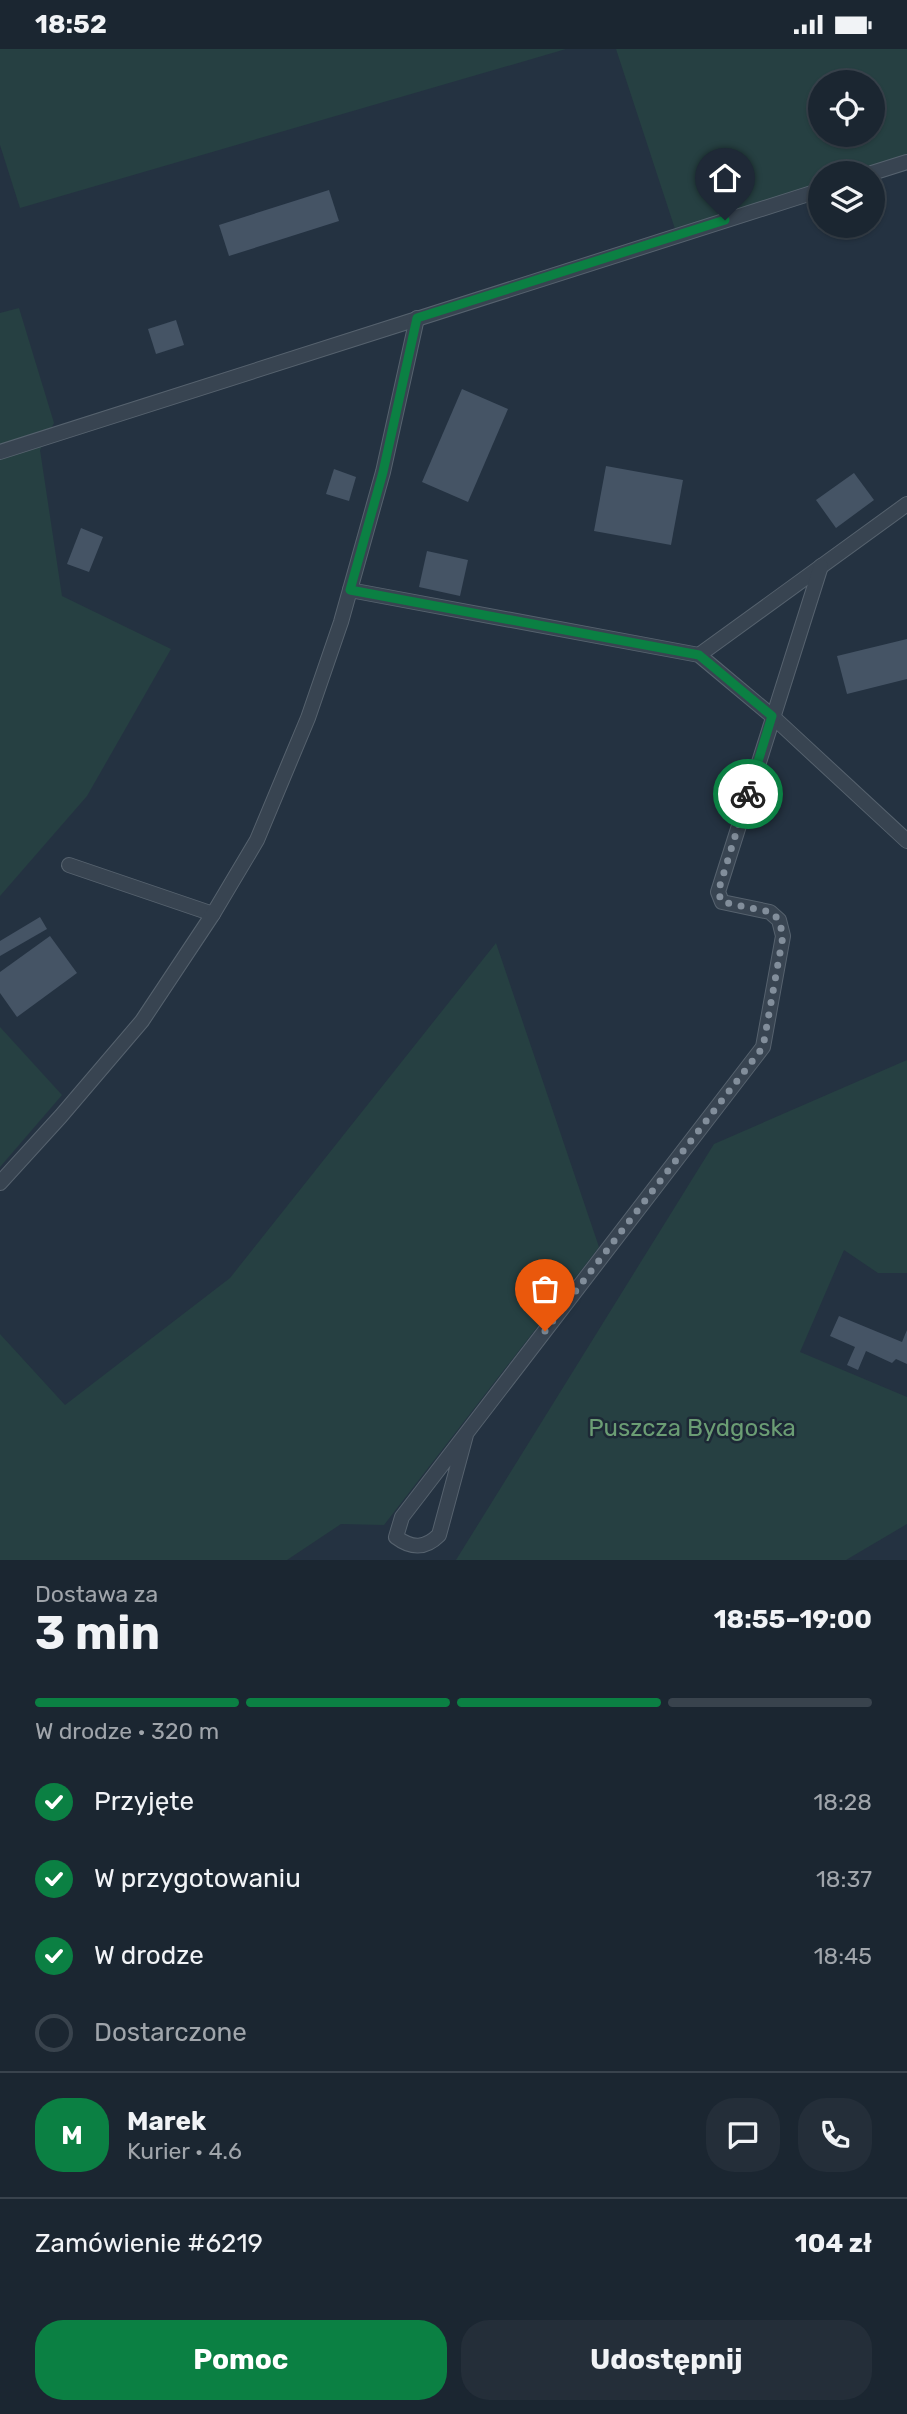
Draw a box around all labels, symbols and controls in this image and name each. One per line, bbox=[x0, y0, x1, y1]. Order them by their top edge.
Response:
text: 18:52 bbox=[35, 9, 107, 40]
map controls bbox=[808, 70, 885, 238]
button: locate bbox=[808, 70, 885, 147]
pin bbox=[695, 148, 755, 220]
icon: home bbox=[706, 159, 744, 197]
button: layers bbox=[808, 161, 885, 238]
courier bbox=[713, 759, 783, 829]
icon: bike bbox=[729, 775, 767, 813]
pin bbox=[515, 1259, 575, 1331]
icon: bag bbox=[526, 1270, 564, 1308]
park label: Puszcza Bydgoska bbox=[588, 1414, 796, 1442]
text: Dostawa za bbox=[35, 1580, 158, 1608]
text: 18:55–19:00 bbox=[714, 1604, 872, 1635]
text: 3 min bbox=[35, 1606, 160, 1661]
text: W drodze · 320 m bbox=[35, 1717, 219, 1745]
icon: check bbox=[35, 1783, 73, 1821]
text: Przyjęte bbox=[94, 1786, 194, 1817]
text: 18:28 bbox=[814, 1788, 872, 1816]
icon: check bbox=[35, 1860, 73, 1898]
text: W przygotowaniu bbox=[94, 1863, 301, 1894]
text: 18:37 bbox=[816, 1865, 872, 1893]
icon: check bbox=[35, 1937, 73, 1975]
text: W drodze bbox=[94, 1940, 204, 1971]
text: 18:45 bbox=[814, 1942, 872, 1970]
text: Dostarczone bbox=[94, 2017, 247, 2048]
button: chat bbox=[706, 2098, 780, 2172]
button: phone bbox=[798, 2098, 872, 2172]
text: Marek bbox=[127, 2106, 206, 2137]
text: M bbox=[61, 2120, 83, 2151]
text: Kurier · 4.6 bbox=[127, 2137, 242, 2165]
text: Zamówienie #6219 bbox=[35, 2228, 263, 2259]
text: 104 zł bbox=[795, 2228, 872, 2259]
button: Pomoc bbox=[35, 2320, 447, 2400]
button: Udostępnij bbox=[461, 2320, 872, 2400]

